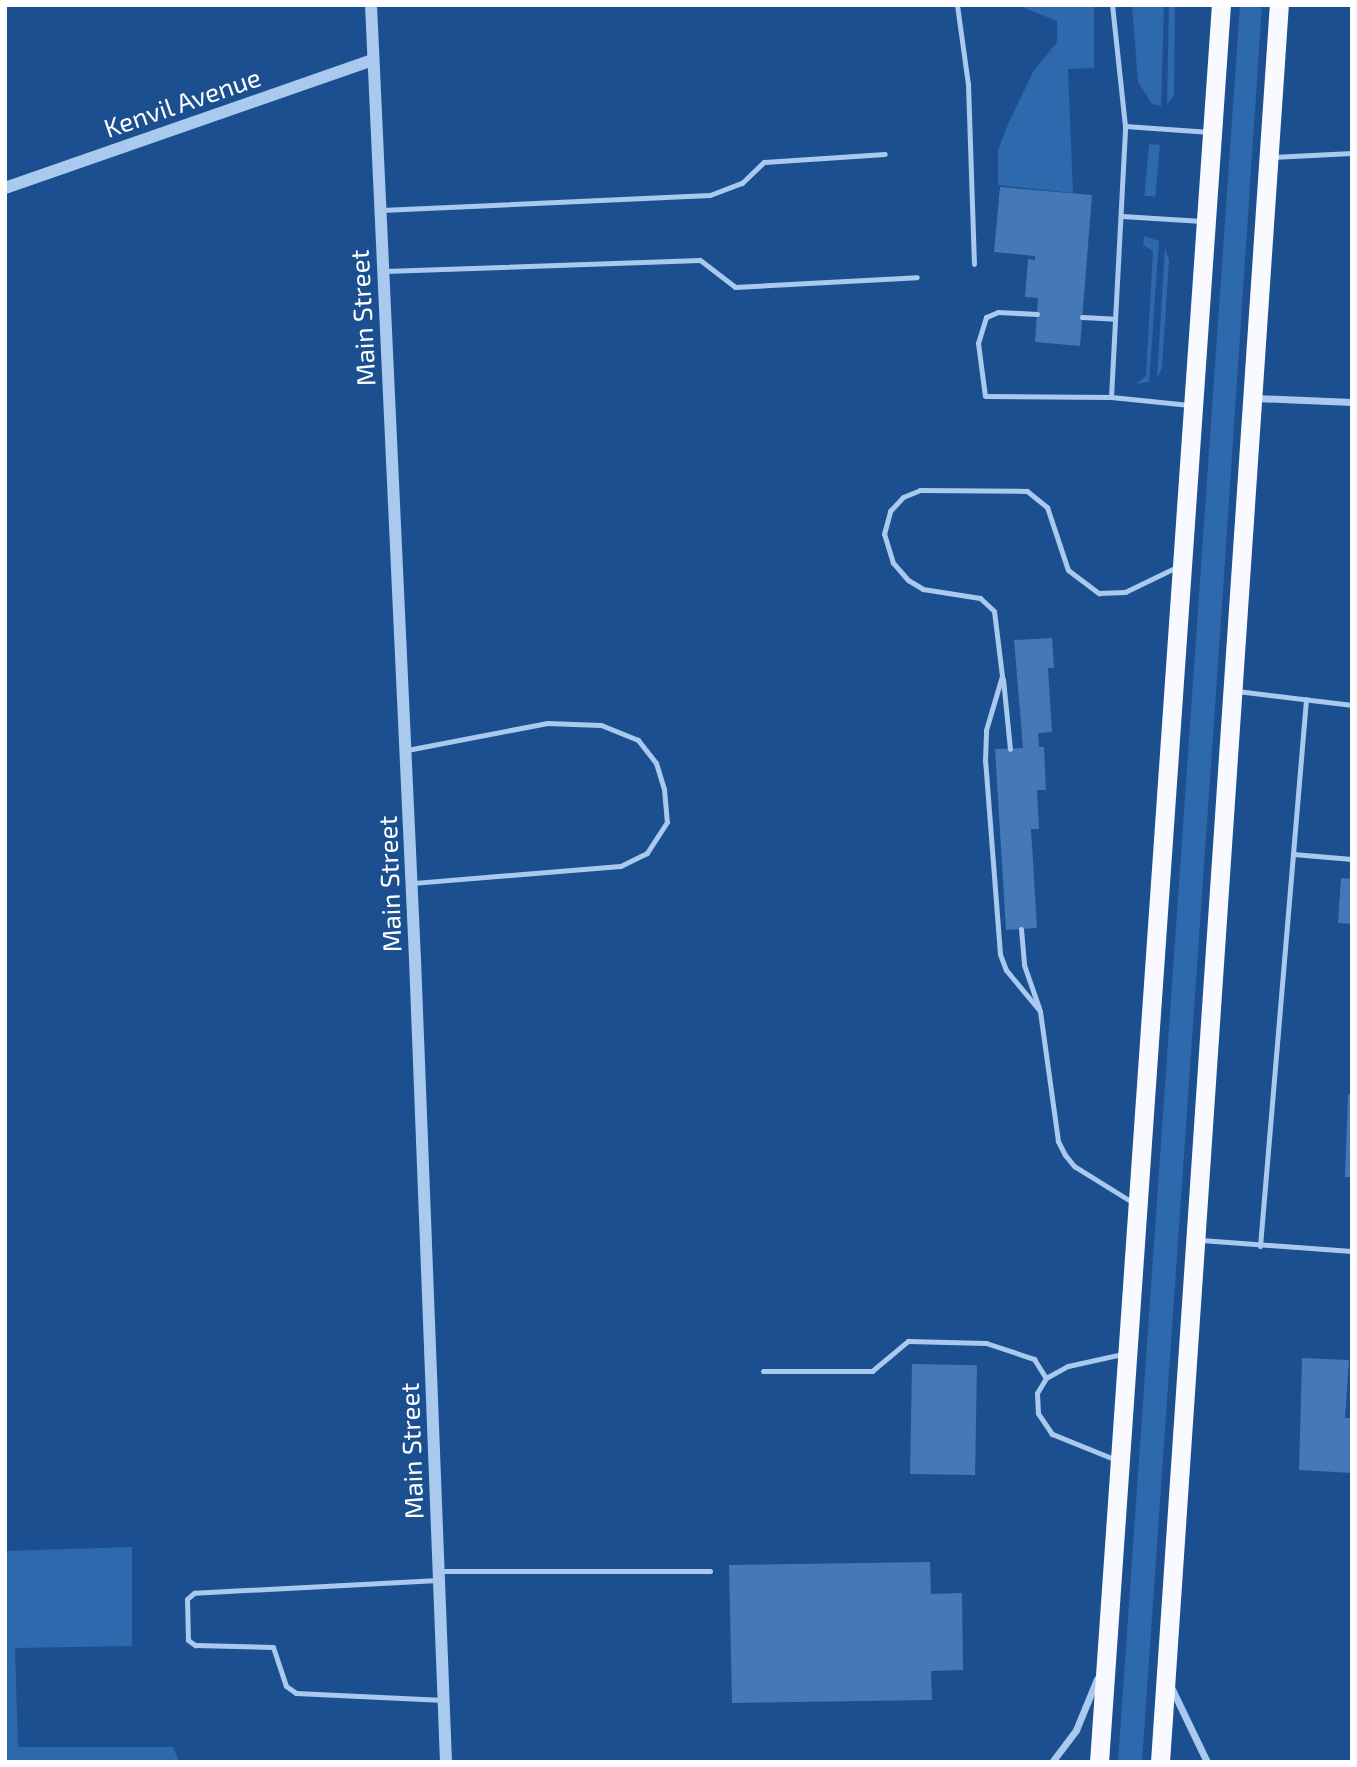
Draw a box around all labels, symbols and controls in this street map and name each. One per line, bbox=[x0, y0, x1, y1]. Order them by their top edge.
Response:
street label: Kenvil Avenue bbox=[99, 60, 265, 144]
street label: Main Street bbox=[343, 249, 381, 387]
street label: Main Street bbox=[371, 815, 407, 953]
street label: Main Street bbox=[393, 1382, 429, 1520]

